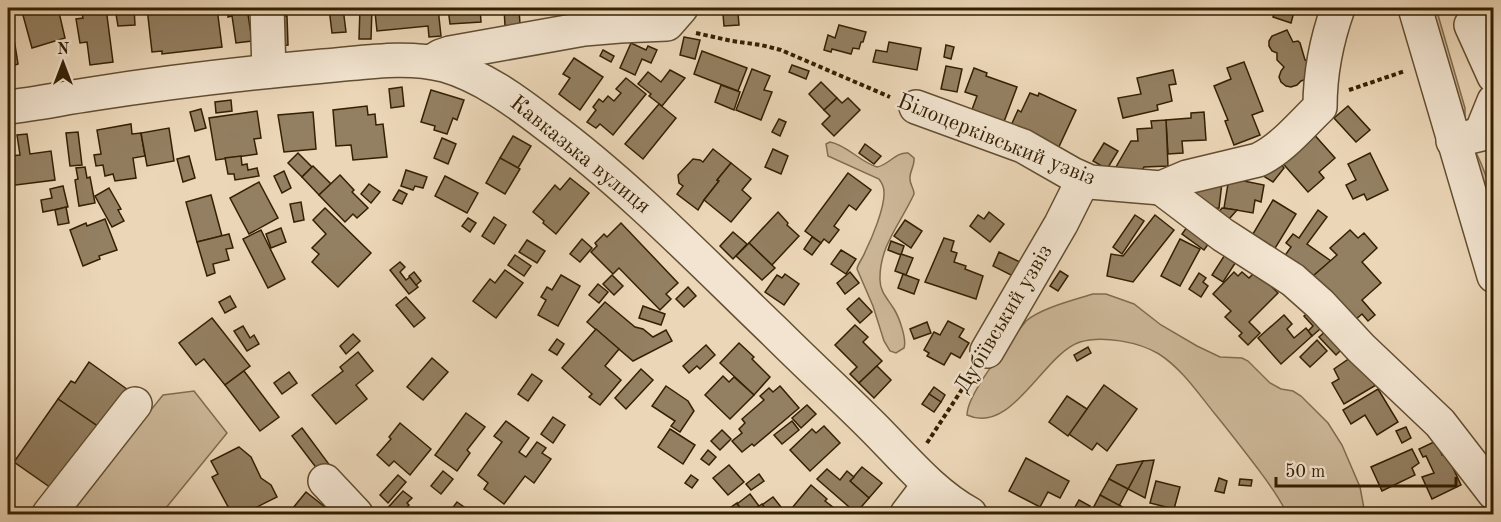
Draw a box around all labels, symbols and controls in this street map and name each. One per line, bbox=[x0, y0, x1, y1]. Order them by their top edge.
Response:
north arrow bbox=[33, 33, 93, 93]
text: N bbox=[57, 42, 70, 58]
street label: Білоцерківський узвіз bbox=[894, 90, 1098, 190]
street label: Кавказька вулиця bbox=[506, 92, 654, 218]
street label: Дубіївський узвіз bbox=[951, 241, 1057, 397]
scale bar bbox=[1276, 450, 1456, 488]
text: 50 m bbox=[1285, 463, 1325, 481]

